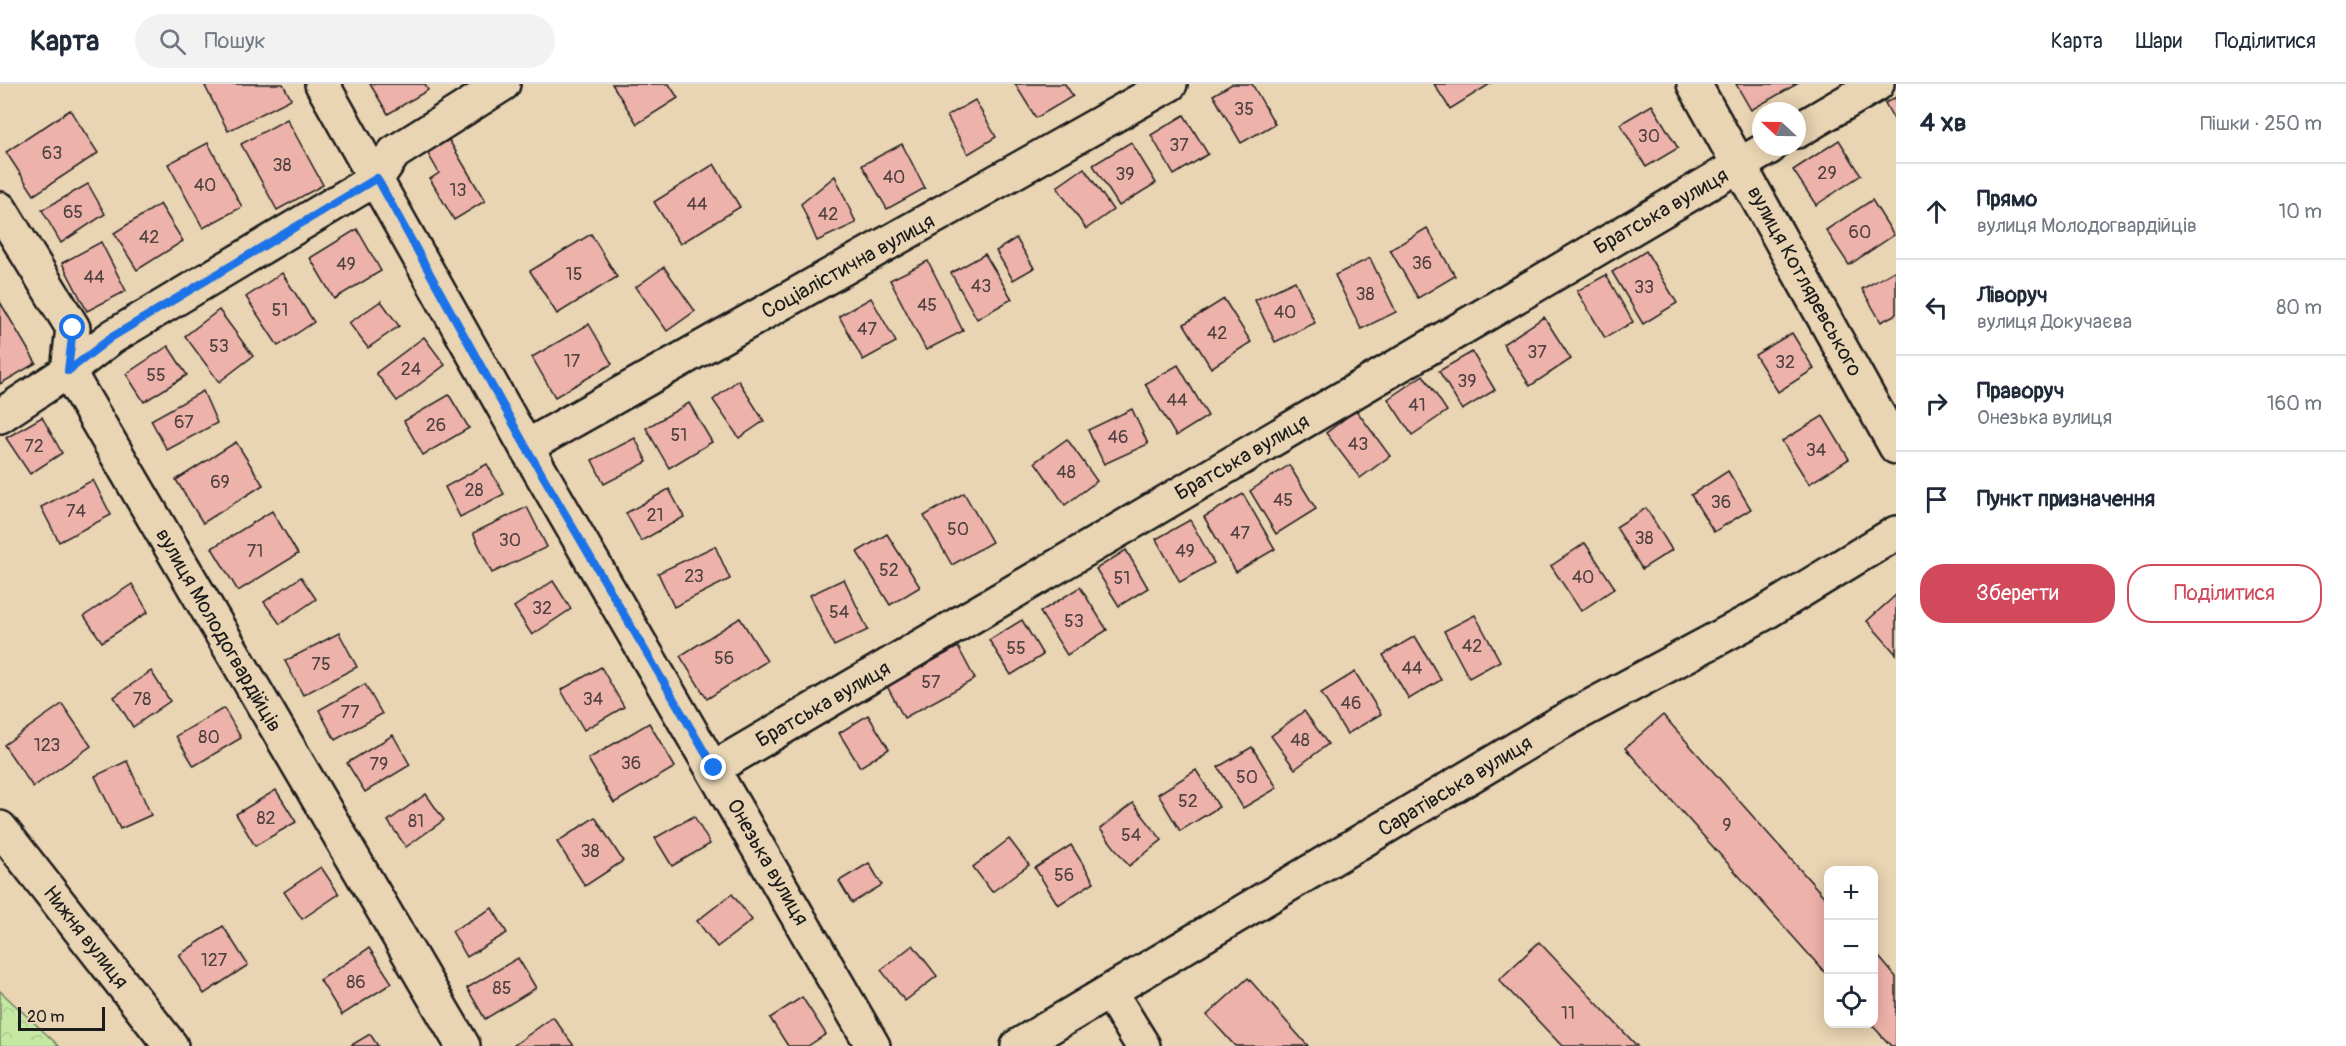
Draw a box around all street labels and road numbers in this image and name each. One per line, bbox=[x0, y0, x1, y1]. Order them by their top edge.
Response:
street label: Братська вулиця bbox=[1589, 162, 1733, 261]
street label: вулиця Котляревського bbox=[1741, 181, 1868, 381]
street label: Соціалістична вулиця bbox=[757, 208, 940, 325]
street label: Братська вулиця bbox=[1170, 408, 1314, 507]
street label: вулиця Молодогвардійців bbox=[149, 524, 288, 737]
street label: Братська вулиця bbox=[751, 655, 895, 754]
street label: Саратівська вулиця bbox=[1373, 730, 1537, 843]
street label: Онезька вулиця bbox=[720, 794, 815, 930]
street label: Нижня вулиця bbox=[37, 880, 134, 994]

